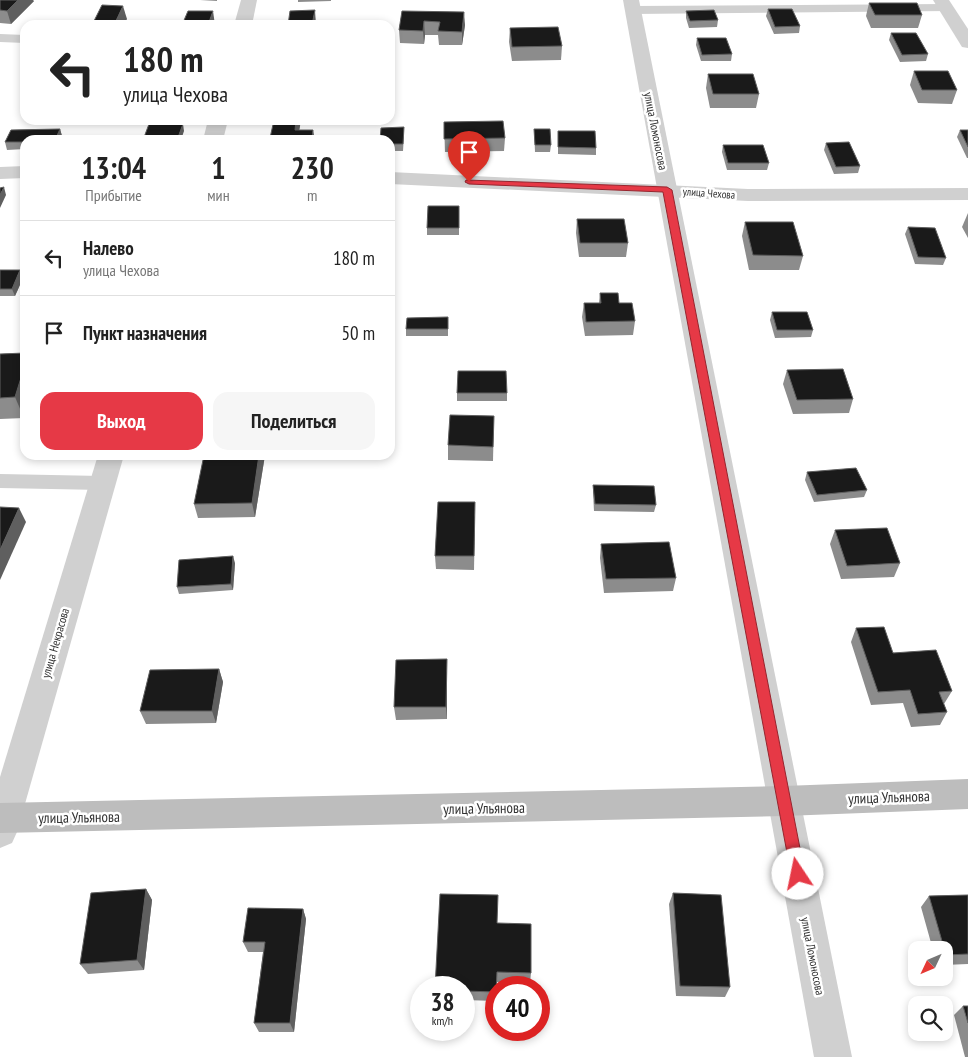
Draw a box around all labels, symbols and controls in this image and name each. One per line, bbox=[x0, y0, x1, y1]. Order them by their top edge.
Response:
text: 180 m bbox=[123, 36, 204, 82]
icon: left bbox=[40, 40, 105, 105]
text: улица Чехова bbox=[123, 80, 228, 108]
street label: улица Ломоносова bbox=[641, 91, 671, 171]
pin bbox=[448, 131, 490, 182]
icon: arrive bbox=[455, 138, 483, 166]
text: 13:04 bbox=[81, 148, 146, 187]
text: 1 bbox=[211, 148, 226, 187]
text: 230 bbox=[291, 148, 334, 187]
street label: улица Чехова bbox=[682, 184, 736, 202]
text: Прибытие bbox=[85, 185, 142, 205]
text: мин bbox=[207, 185, 230, 205]
text: m bbox=[307, 185, 318, 205]
text: Налево bbox=[83, 236, 134, 260]
icon: left bbox=[40, 244, 68, 272]
text: 180 m bbox=[333, 246, 375, 270]
text: улица Чехова bbox=[83, 260, 159, 280]
icon: arrive bbox=[40, 319, 68, 347]
text: Пункт назначения bbox=[83, 321, 207, 345]
text: 50 m bbox=[342, 321, 375, 345]
button: Выход bbox=[40, 392, 203, 450]
button: Поделиться bbox=[213, 392, 375, 450]
street label: улица Некрасова bbox=[38, 606, 72, 680]
street label: улица Ульянова bbox=[848, 786, 930, 808]
street label: улица Ульянова bbox=[443, 798, 525, 818]
street label: улица Ульянова bbox=[38, 807, 120, 827]
position arrow bbox=[771, 847, 823, 899]
street label: улица Ломоносова bbox=[798, 916, 828, 996]
north arrow bbox=[908, 941, 952, 986]
map controls bbox=[908, 941, 953, 1041]
speed limit sign: 40 bbox=[485, 976, 550, 1041]
text: 38 bbox=[431, 986, 454, 1018]
button: search bbox=[908, 996, 953, 1041]
text: km/h bbox=[432, 1013, 453, 1028]

